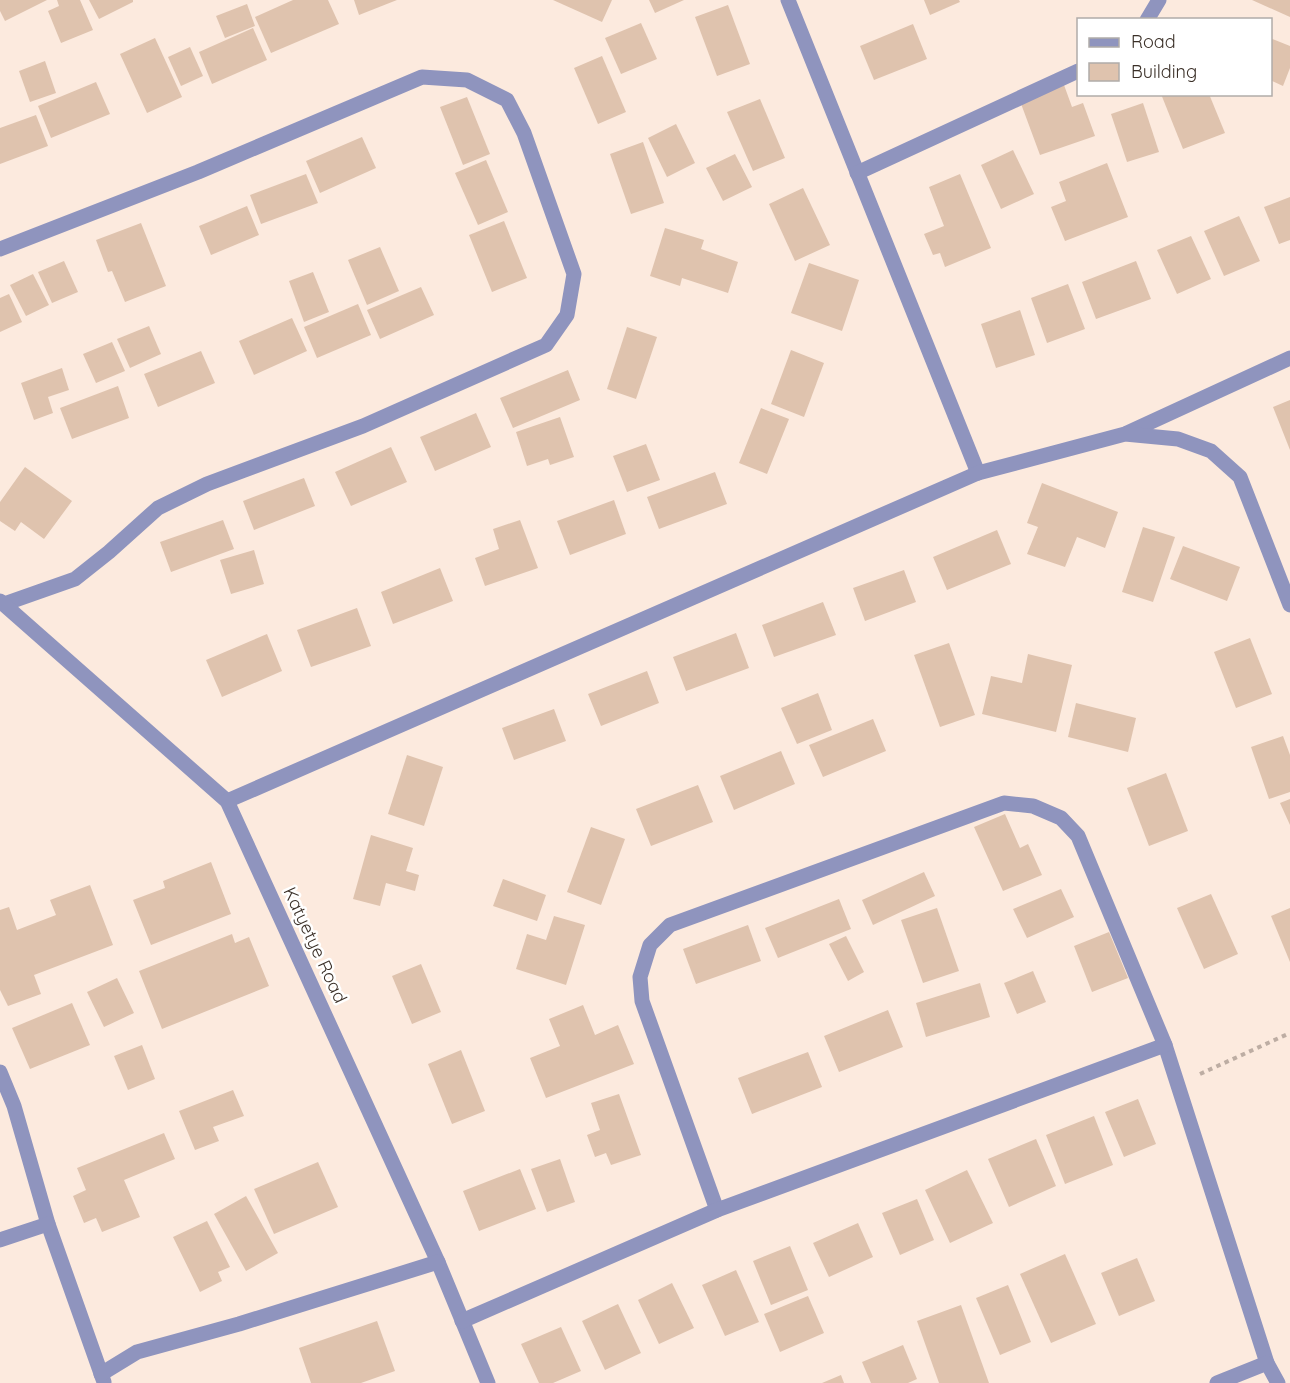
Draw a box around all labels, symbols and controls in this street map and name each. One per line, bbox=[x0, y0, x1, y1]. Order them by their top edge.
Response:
legend bbox=[1077, 18, 1272, 96]
text: Road bbox=[1131, 30, 1176, 53]
text: Building bbox=[1131, 60, 1197, 83]
street label: Katyetye Road bbox=[279, 883, 352, 1006]

